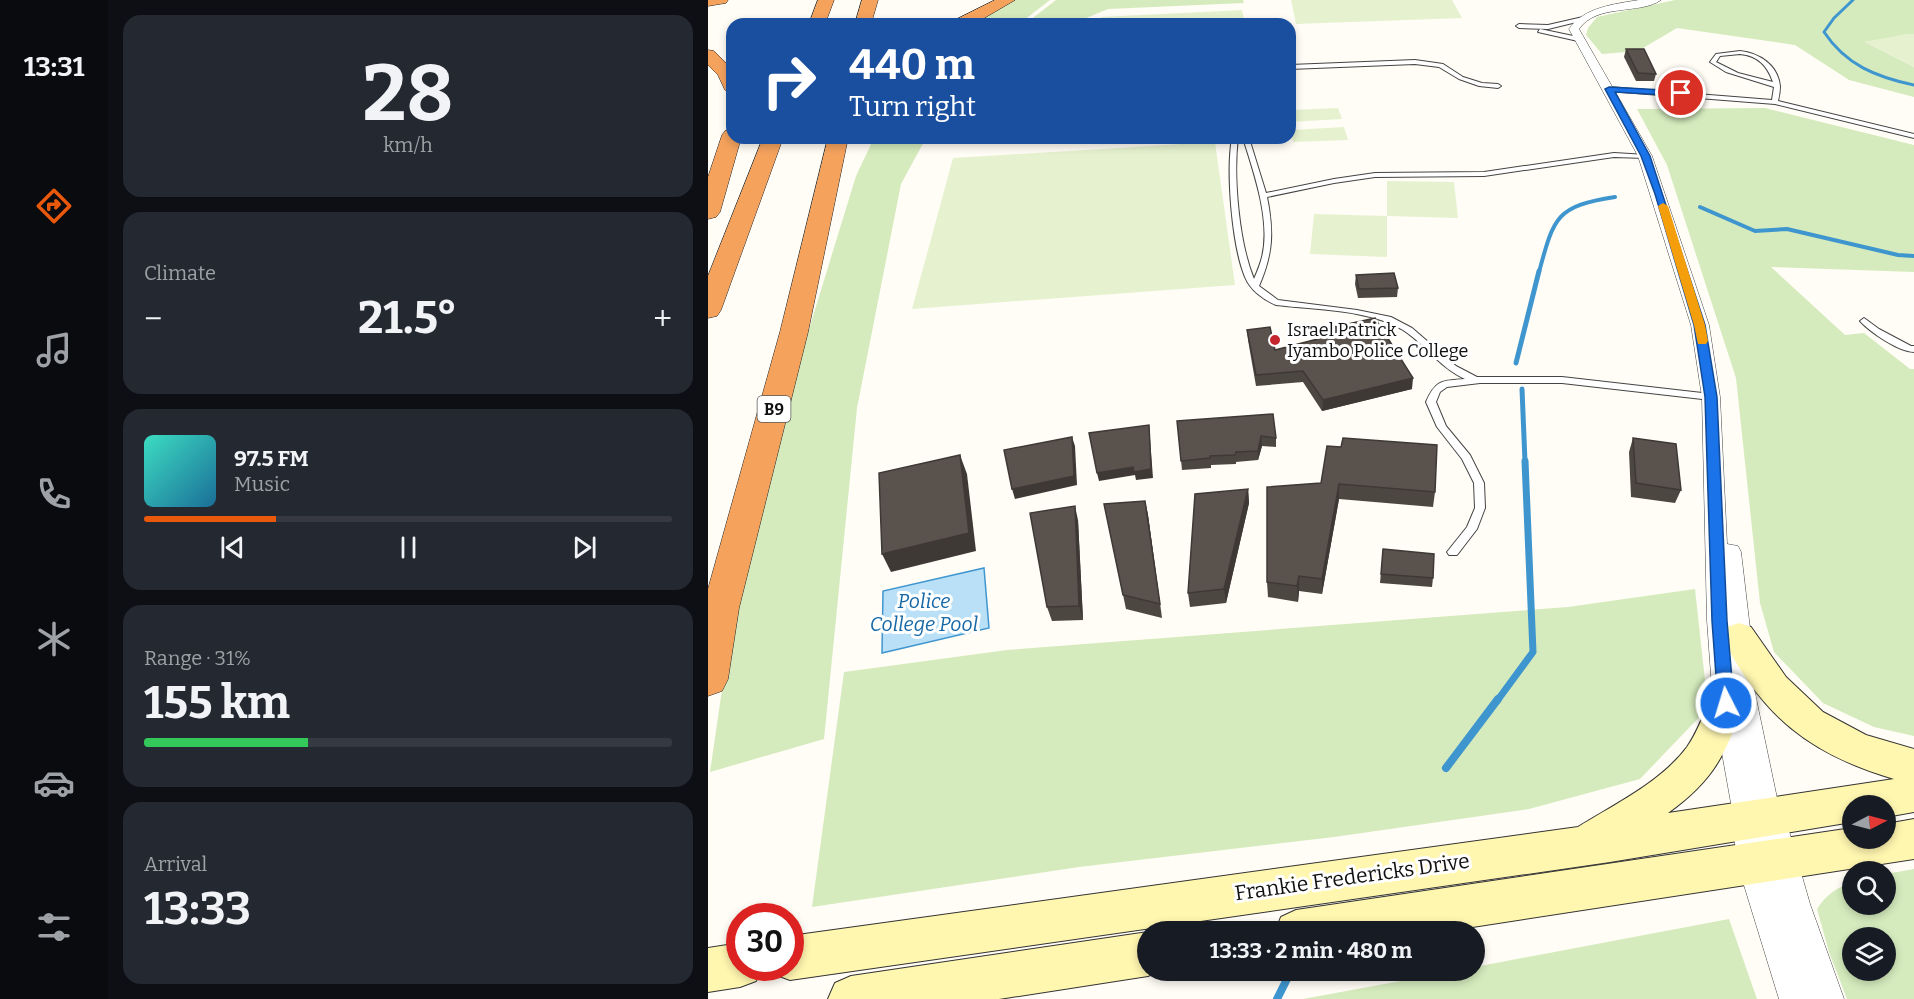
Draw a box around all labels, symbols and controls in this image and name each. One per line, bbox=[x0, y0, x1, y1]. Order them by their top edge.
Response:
text: 440 m bbox=[849, 40, 975, 90]
icon: right bbox=[750, 42, 828, 120]
text: 28 bbox=[363, 47, 453, 141]
text: 13:31 bbox=[24, 51, 84, 83]
pin bbox=[1655, 67, 1706, 118]
icon: arrive bbox=[1664, 76, 1697, 109]
text: Turn right bbox=[849, 91, 976, 123]
text: km/h bbox=[383, 133, 433, 157]
icon: directions bbox=[33, 185, 75, 227]
text: Climate bbox=[144, 261, 216, 285]
text: 21.5° bbox=[358, 291, 457, 345]
text: − bbox=[144, 299, 162, 339]
text: + bbox=[653, 299, 672, 339]
place label: Israel Patrick Iyambo Police College bbox=[1287, 319, 1468, 362]
icon: music bbox=[33, 329, 75, 371]
marker: Israel Patrick Iyambo Police College bbox=[1268, 333, 1282, 347]
road number: B9 bbox=[758, 396, 790, 422]
text: 97.5 FM bbox=[234, 445, 309, 472]
text: Music bbox=[234, 472, 290, 496]
icon: phone bbox=[33, 473, 75, 515]
icon: previous bbox=[216, 531, 249, 564]
icon: pause bbox=[392, 531, 425, 564]
icon: next bbox=[568, 531, 601, 564]
water label: Police College Pool bbox=[870, 589, 978, 636]
icon: climate bbox=[33, 618, 75, 660]
text: Range · 31% bbox=[144, 646, 251, 670]
position arrow bbox=[1694, 671, 1758, 735]
text: 155 km bbox=[144, 676, 290, 730]
icon: car bbox=[33, 762, 75, 804]
north arrow bbox=[1842, 795, 1896, 849]
map controls bbox=[1842, 795, 1896, 981]
street label: Frankie Fredericks Drive bbox=[1233, 848, 1471, 906]
text: Arrival bbox=[144, 852, 207, 876]
button: search bbox=[1842, 861, 1896, 915]
text: 13:33 bbox=[144, 882, 251, 936]
speed limit sign: 30 bbox=[726, 903, 804, 981]
icon: filters bbox=[33, 906, 75, 948]
button: layers bbox=[1842, 927, 1896, 981]
text: 13:33 · 2 min · 480 m bbox=[1210, 937, 1412, 964]

